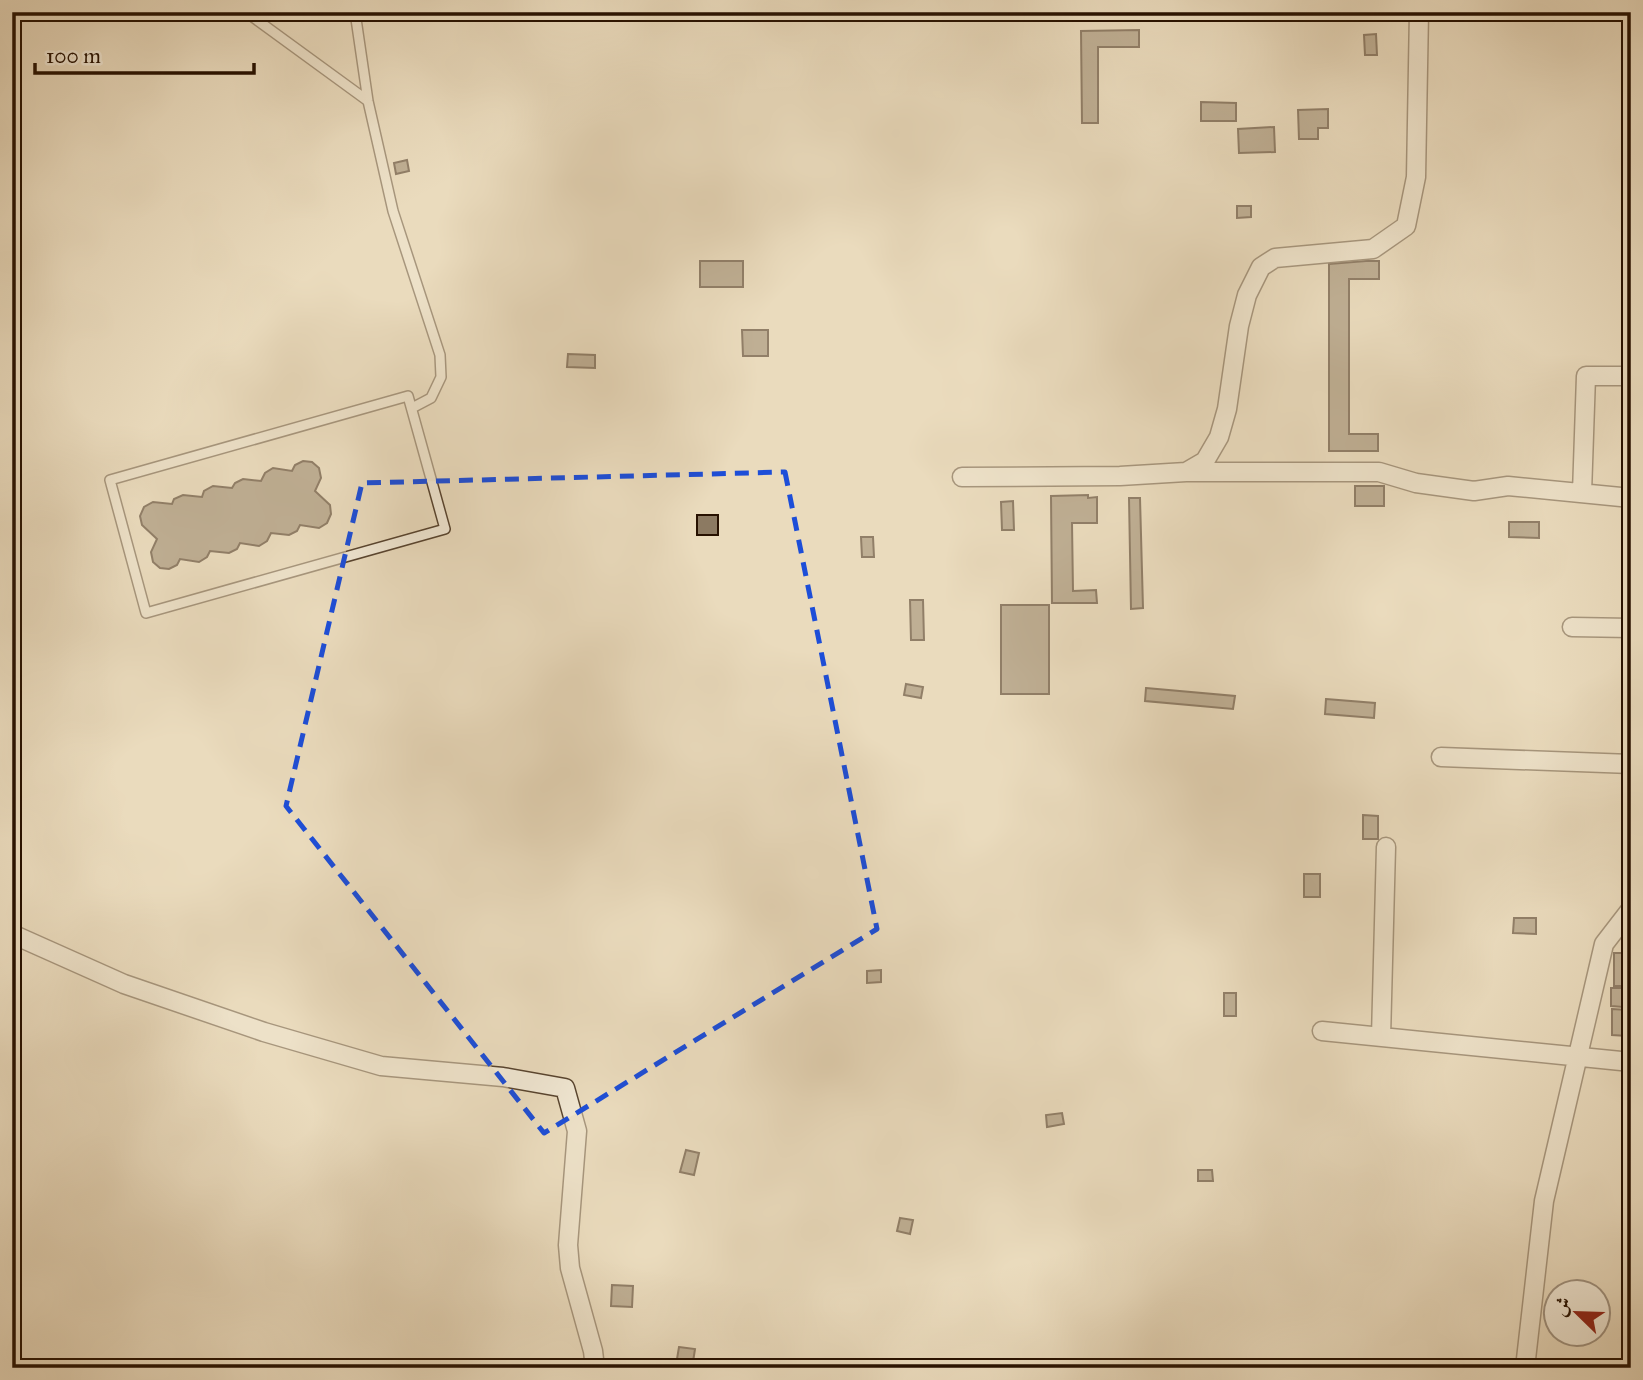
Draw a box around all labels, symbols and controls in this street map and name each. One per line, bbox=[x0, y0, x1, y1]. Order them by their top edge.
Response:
scale bar bbox=[35, 32, 254, 76]
text: 100 m bbox=[46, 43, 101, 69]
north arrow bbox=[1542, 1278, 1612, 1348]
text: ش bbox=[1548, 1293, 1576, 1320]

